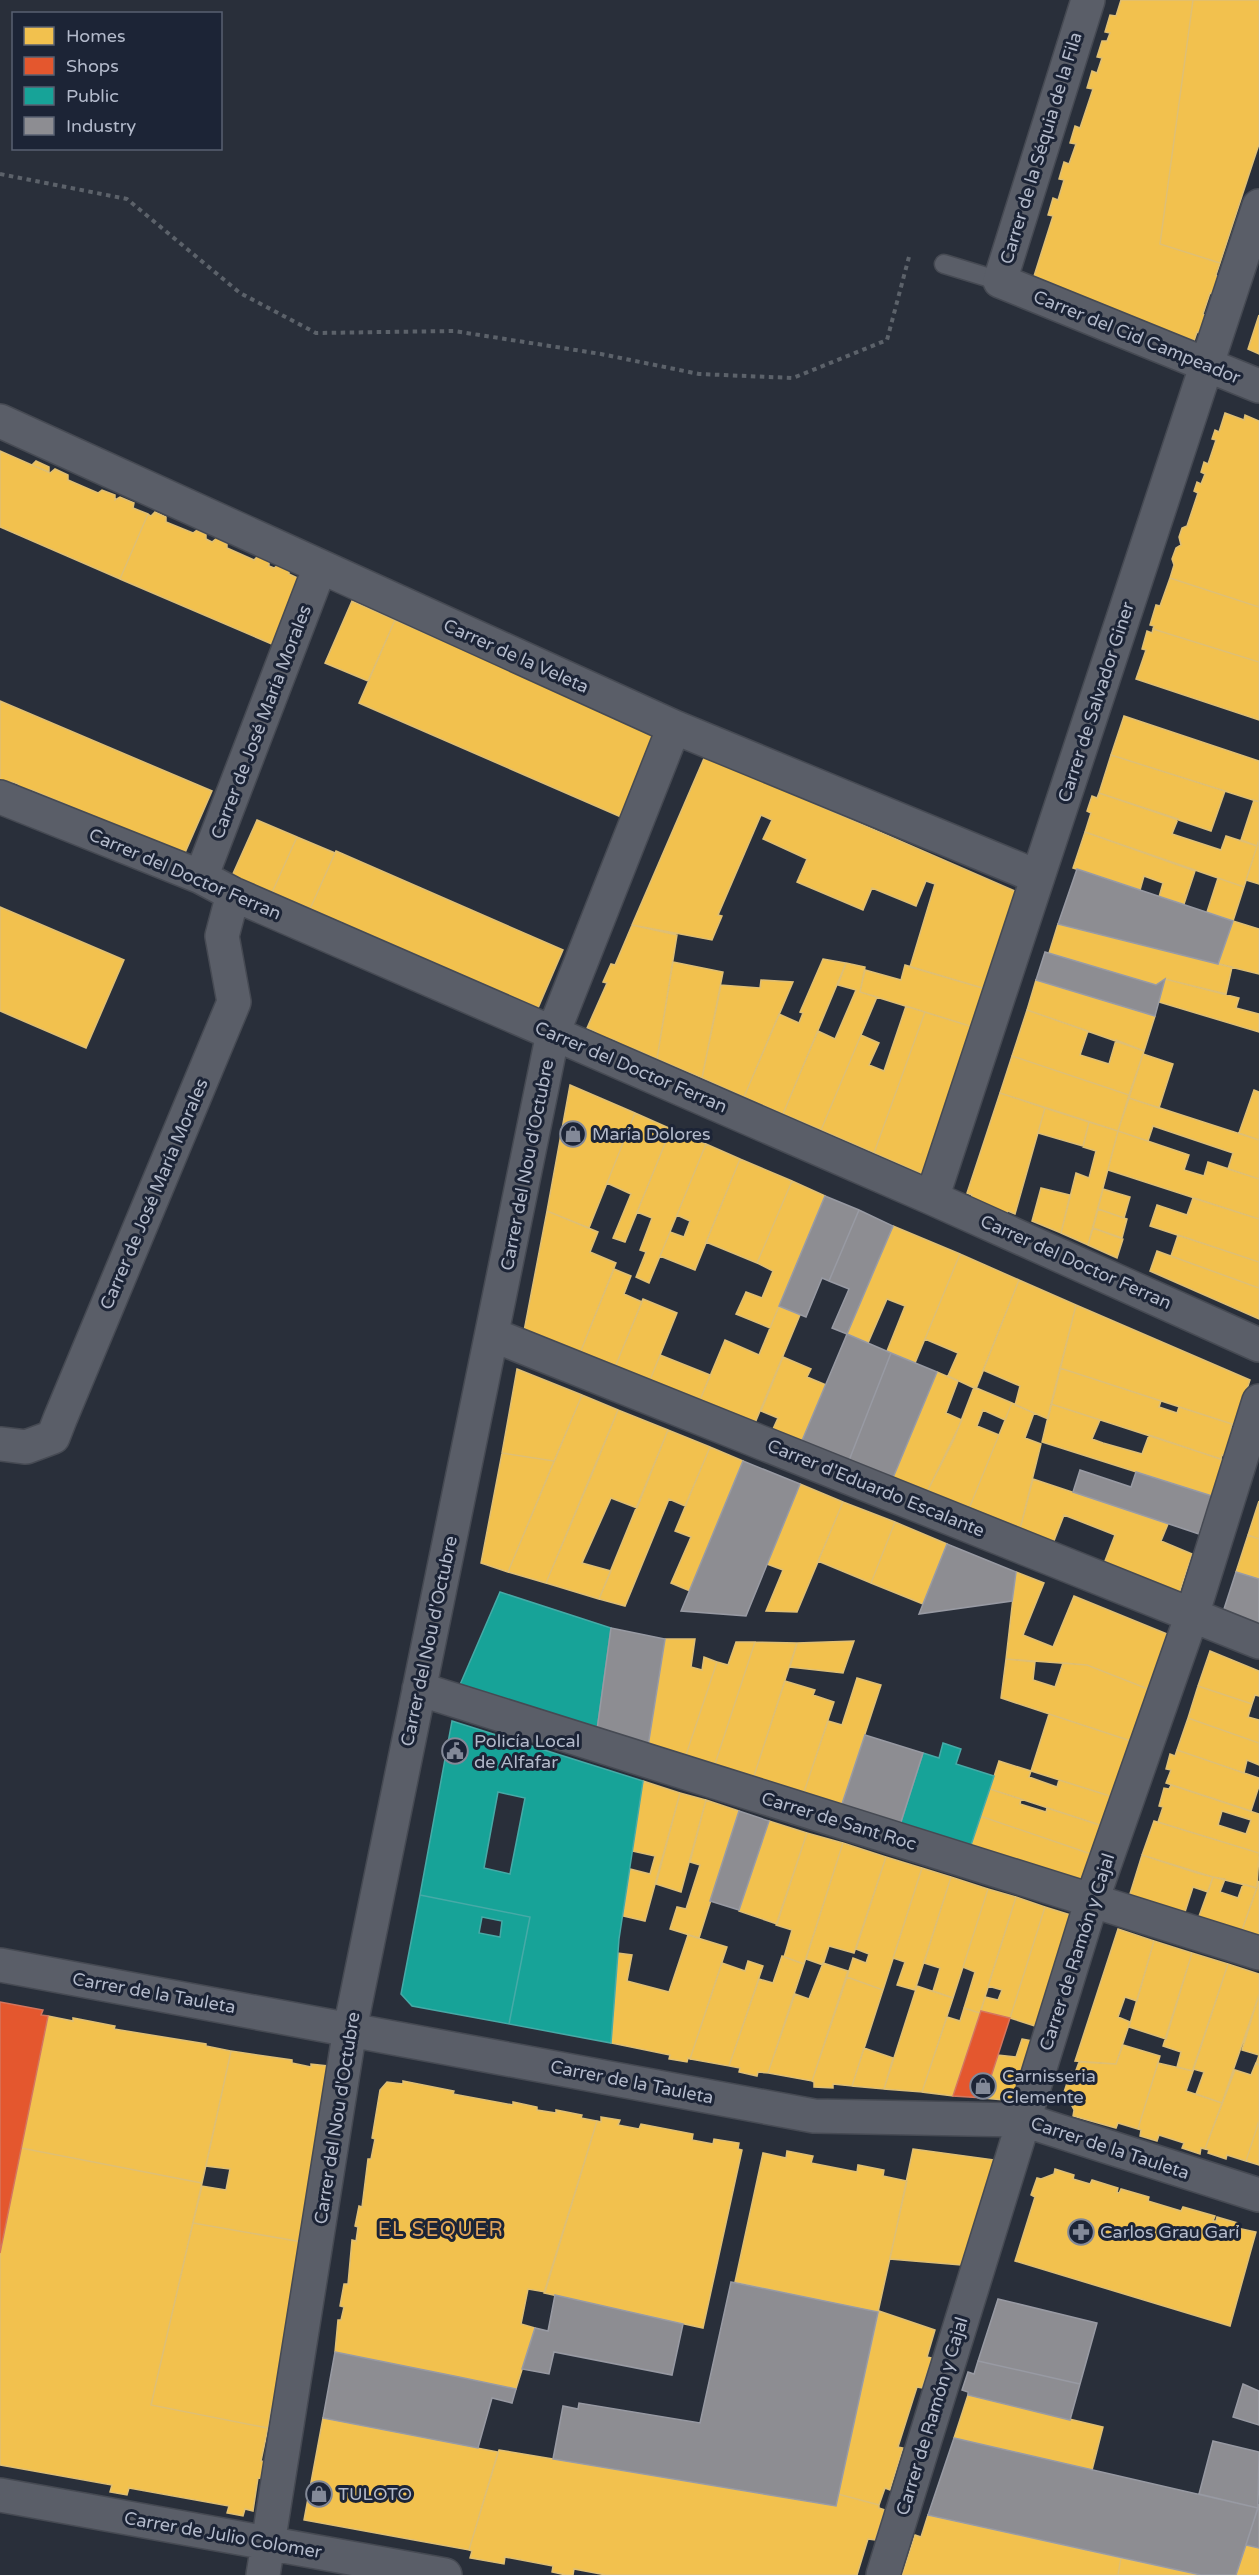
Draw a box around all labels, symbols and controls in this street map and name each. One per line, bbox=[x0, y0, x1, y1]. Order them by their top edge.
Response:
legend bbox=[12, 12, 222, 150]
text: Homes bbox=[66, 25, 126, 47]
street label: Carrer de la Séquia de la Fila bbox=[995, 29, 1087, 267]
text: Shops bbox=[66, 55, 119, 77]
text: Public bbox=[66, 85, 119, 107]
text: Industry bbox=[66, 115, 137, 137]
street label: Carrer del Cid Campeador bbox=[1030, 285, 1244, 389]
street label: Carrer de Salvador Giner bbox=[1053, 599, 1139, 805]
street label: Carrer de José María Morales bbox=[206, 602, 316, 842]
street label: Carrer de la Veleta bbox=[440, 614, 592, 698]
street label: Carrer del Doctor Ferran bbox=[85, 823, 285, 925]
street label: Carrer del Doctor Ferran bbox=[531, 1016, 731, 1118]
street label: Carrer del Nou d'Octubre bbox=[496, 1058, 558, 1272]
street label: Carrer de José María Morales bbox=[95, 1075, 213, 1313]
shop icon: María Dolores bbox=[558, 1119, 588, 1149]
place label: María Dolores bbox=[592, 1123, 711, 1145]
street label: Carrer del Doctor Ferran bbox=[977, 1210, 1175, 1314]
street label: Carrer d'Eduardo Escalante bbox=[764, 1434, 988, 1542]
street label: Carrer del Nou d'Octubre bbox=[396, 1534, 462, 1748]
place label: Policía Local de Alfafar bbox=[474, 1730, 580, 1773]
public building icon: Policía Local de Alfafar bbox=[440, 1736, 470, 1766]
street label: Carrer de Sant Roc bbox=[759, 1787, 919, 1855]
street label: Carrer de Ramón y Cajal bbox=[1035, 1850, 1119, 2054]
street label: Carrer de la Tauleta bbox=[71, 1968, 237, 2018]
street label: Carrer del Nou d'Octubre bbox=[309, 2010, 365, 2226]
street label: Carrer de la Tauleta bbox=[549, 2055, 715, 2109]
place label: Carnisseria Clemente bbox=[1002, 2065, 1096, 2108]
shop icon: Carnisseria Clemente bbox=[968, 2071, 998, 2101]
street label: Carrer de la Tauleta bbox=[1028, 2112, 1192, 2184]
pharmacy icon: Carlos Grau Garí bbox=[1066, 2217, 1096, 2247]
district label: EL SEQUER bbox=[378, 2218, 504, 2242]
place label: Carlos Grau Garí bbox=[1100, 2221, 1240, 2243]
street label: Carrer de Ramón y Cajal bbox=[891, 2314, 973, 2518]
shop icon: TULOTO bbox=[304, 2479, 334, 2509]
place label: TULOTO bbox=[338, 2483, 412, 2505]
street label: Carrer de Julio Colomer bbox=[122, 2507, 324, 2563]

